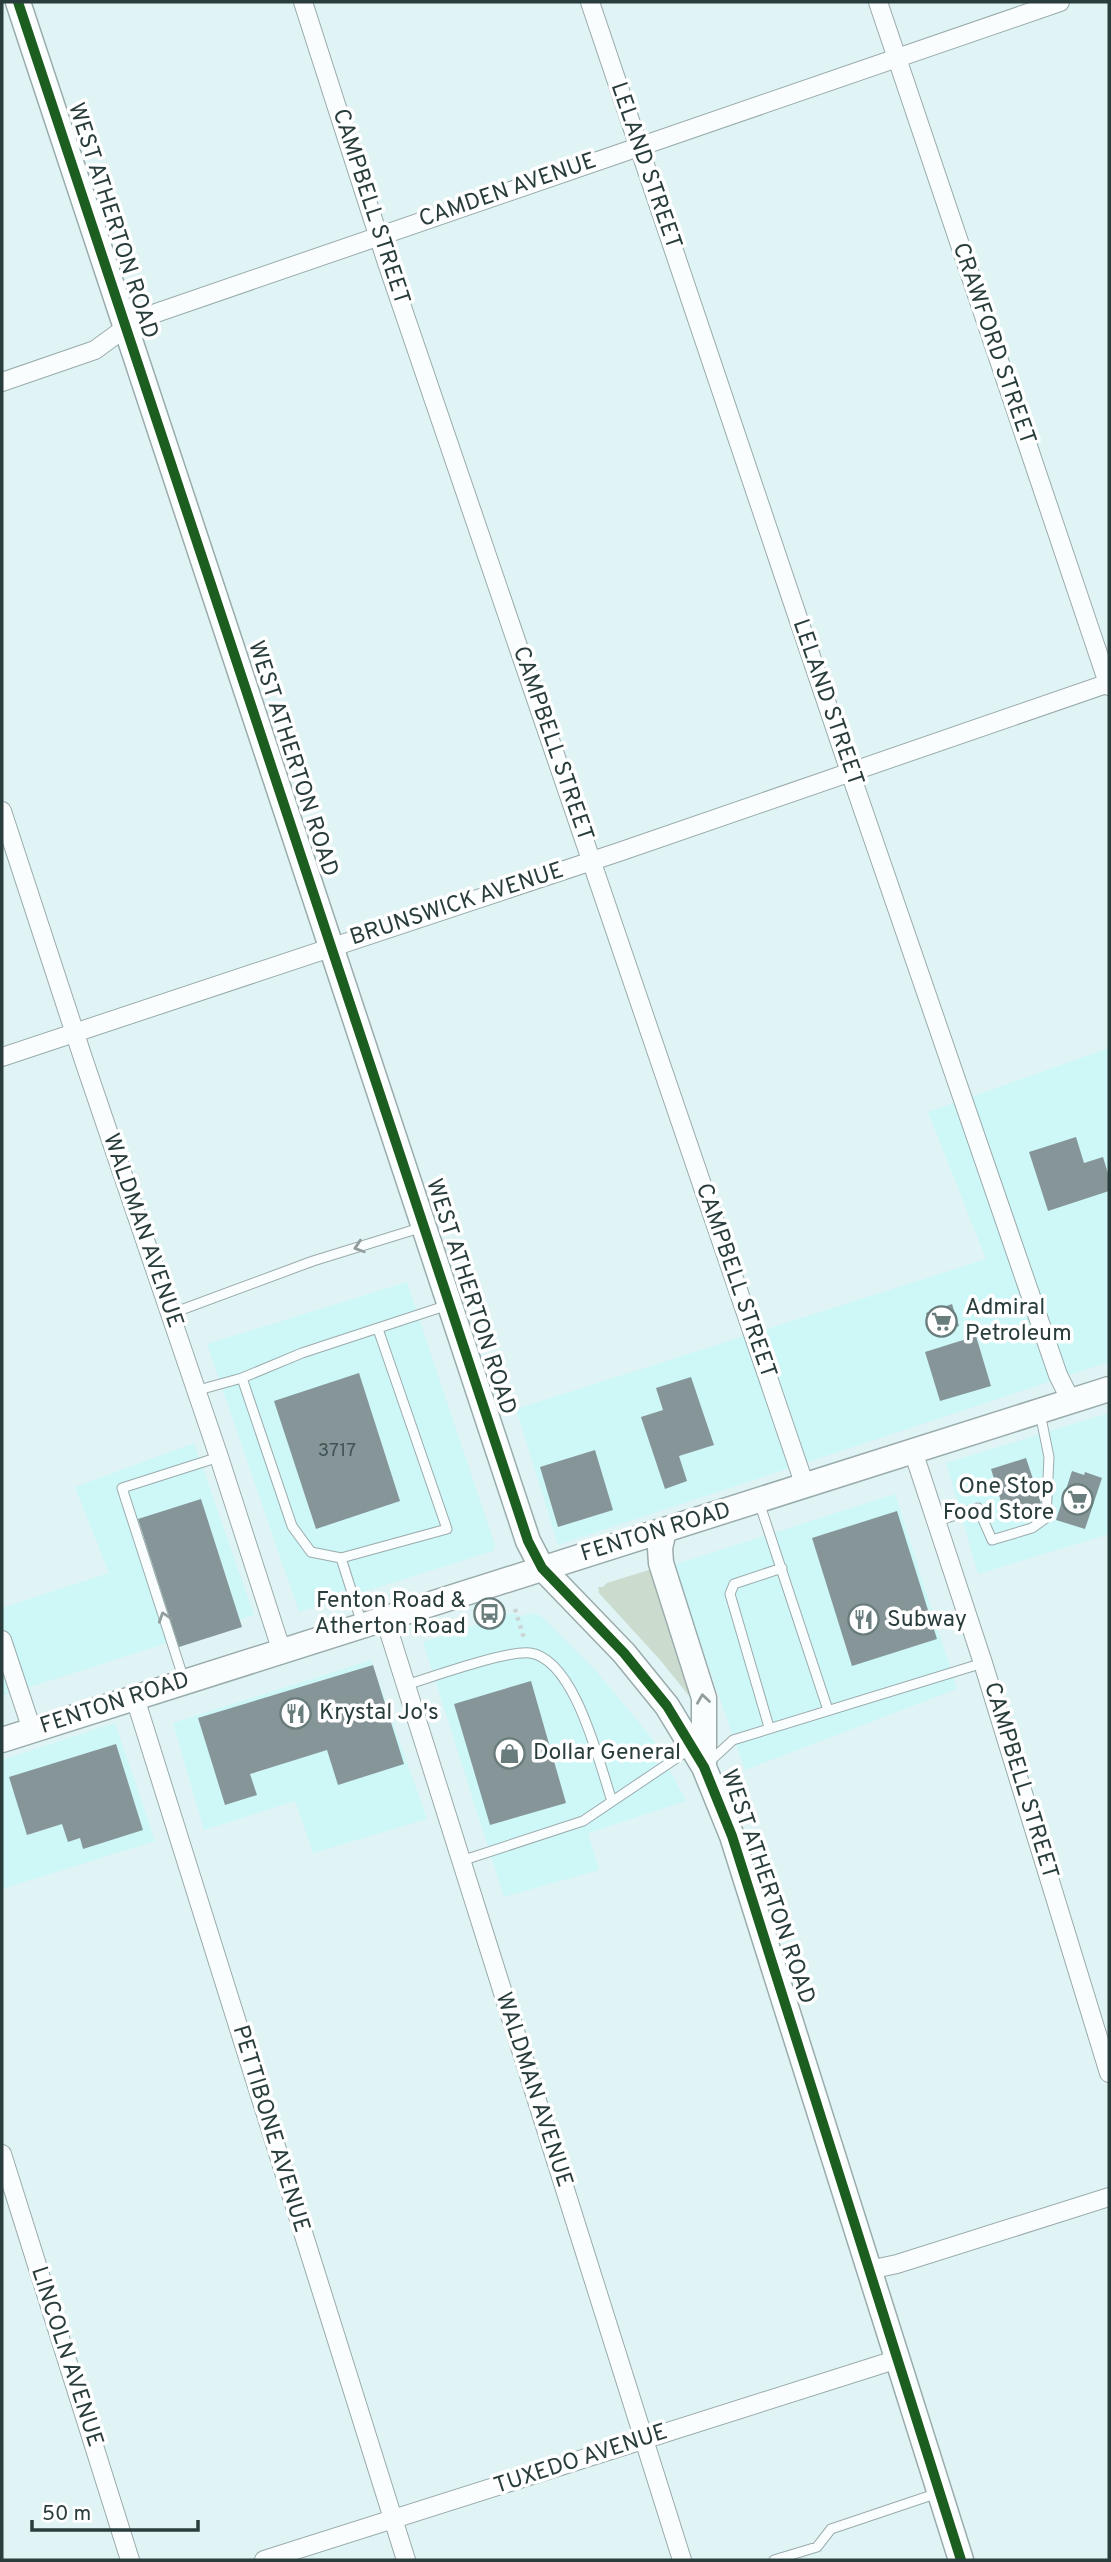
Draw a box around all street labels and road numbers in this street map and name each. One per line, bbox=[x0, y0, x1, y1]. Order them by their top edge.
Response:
street label: LELAND STREET bbox=[603, 79, 687, 253]
street label: WEST ATHERTON ROAD bbox=[60, 99, 164, 343]
street label: CAMPBELL STREET bbox=[325, 105, 415, 309]
street label: CAMDEN AVENUE bbox=[416, 147, 600, 235]
street label: CRAWFORD STREET bbox=[945, 239, 1041, 449]
street label: LELAND STREET bbox=[785, 616, 869, 790]
street label: WEST ATHERTON ROAD bbox=[240, 637, 344, 881]
street label: CAMPBELL STREET bbox=[505, 643, 599, 845]
street label: BRUNSWICK AVENUE bbox=[346, 857, 568, 953]
street label: WALDMAN AVENUE bbox=[95, 1130, 189, 1332]
street label: WEST ATHERTON ROAD bbox=[418, 1175, 522, 1419]
street label: CAMPBELL STREET bbox=[688, 1180, 782, 1382]
street label: FENTON ROAD bbox=[577, 1496, 735, 1570]
street label: FENTON ROAD bbox=[37, 1666, 193, 1742]
street label: CAMPBELL STREET bbox=[976, 1679, 1064, 1883]
street label: WEST ATHERTON ROAD bbox=[713, 1766, 821, 2008]
street label: WALDMAN AVENUE bbox=[488, 1989, 578, 2191]
street label: PETTIBONE AVENUE bbox=[225, 2022, 315, 2236]
street label: LINCOLN AVENUE bbox=[23, 2263, 109, 2451]
street label: TUXEDO AVENUE bbox=[491, 2418, 671, 2502]

